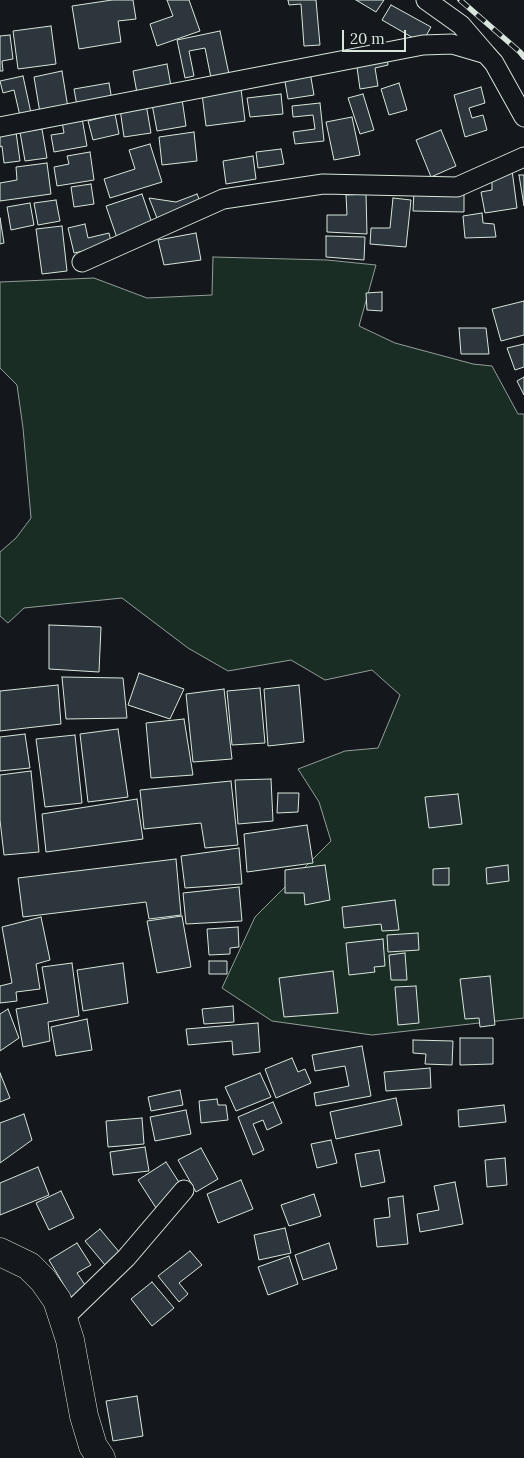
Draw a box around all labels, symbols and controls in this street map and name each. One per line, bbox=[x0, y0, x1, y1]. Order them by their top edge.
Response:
scale bar bbox=[344, 20, 408, 52]
text: 20 m bbox=[350, 29, 385, 48]

